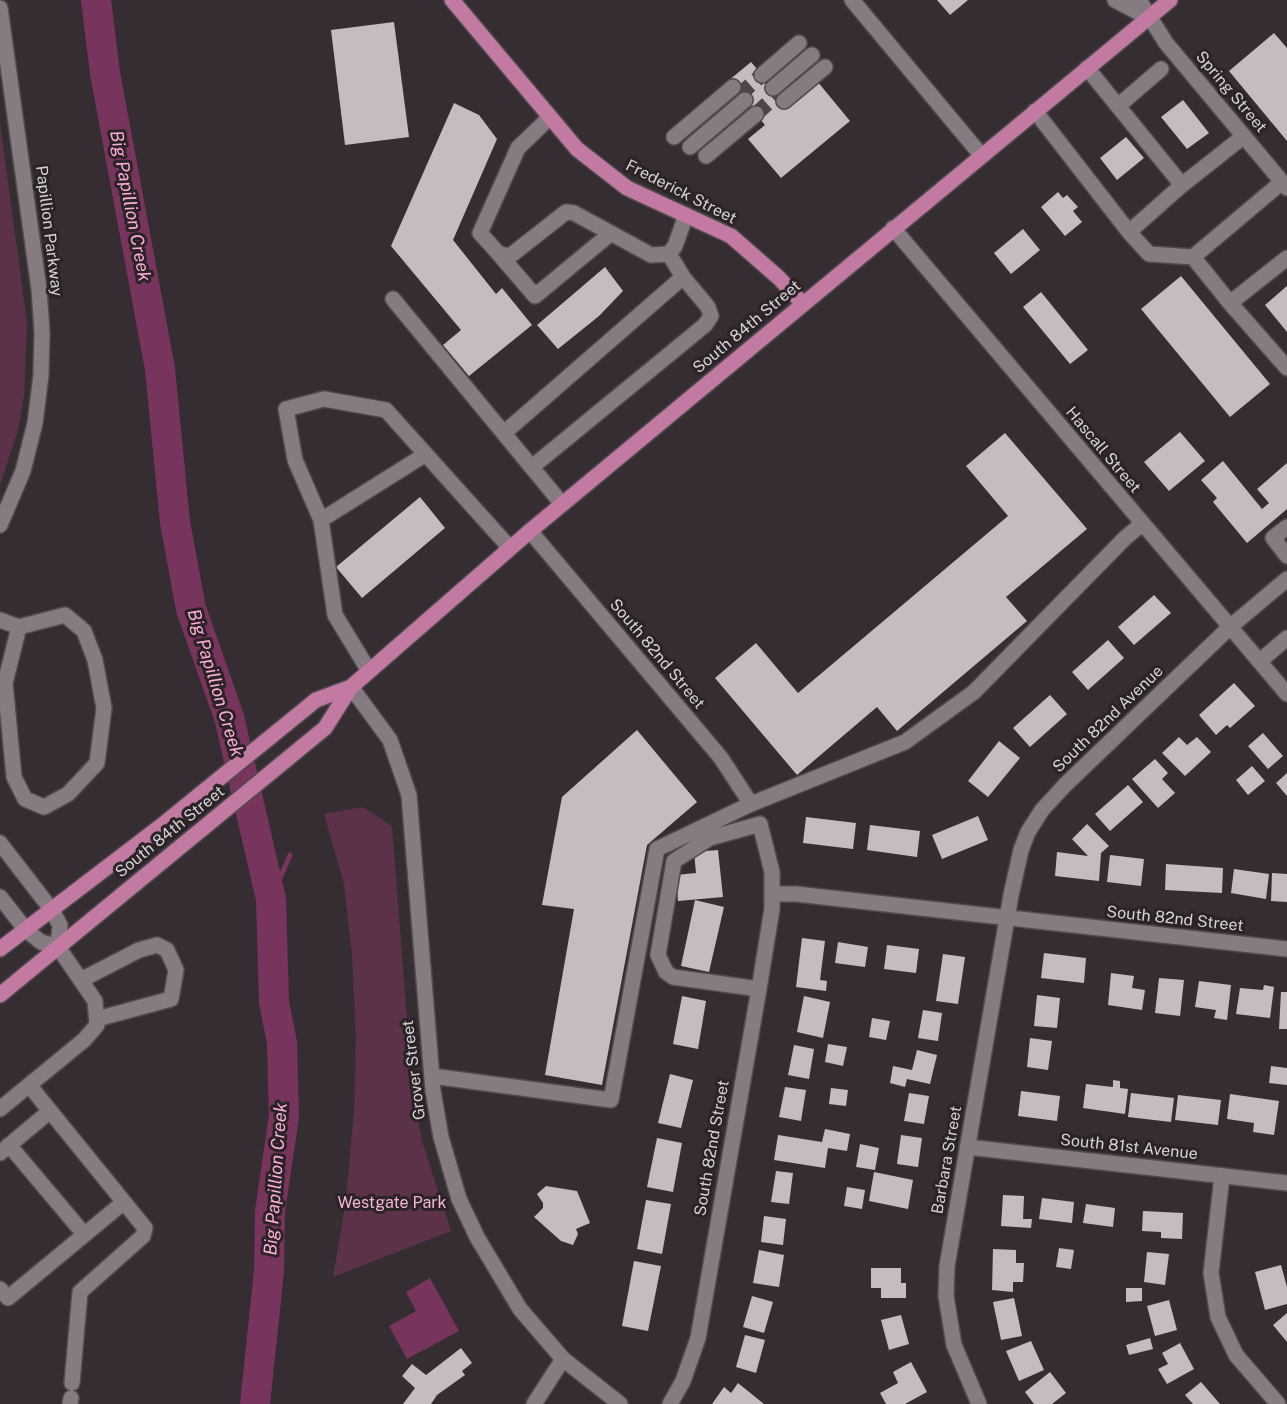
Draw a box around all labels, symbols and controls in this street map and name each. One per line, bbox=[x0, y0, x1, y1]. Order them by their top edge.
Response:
street label: Spring Street bbox=[1191, 47, 1271, 137]
water label: Big Papillion Creek bbox=[105, 129, 155, 283]
street label: Frederick Street bbox=[622, 156, 740, 228]
street label: Papillion Parkway bbox=[31, 164, 67, 298]
street label: South 84th Street bbox=[689, 276, 805, 378]
street label: Hascall Street bbox=[1061, 403, 1145, 497]
street label: South 82nd Street bbox=[605, 595, 709, 713]
water label: Big Papillion Creek bbox=[182, 607, 248, 759]
street label: South 82nd Avenue bbox=[1049, 661, 1167, 777]
street label: South 84th Street bbox=[112, 782, 228, 882]
street label: South 82nd Street bbox=[1106, 902, 1244, 936]
street label: Grover Street bbox=[398, 1019, 430, 1121]
street label: South 82nd Street bbox=[691, 1079, 733, 1217]
water label: Big Papillion Creek bbox=[260, 1102, 292, 1256]
street label: Barbara Street bbox=[928, 1104, 966, 1216]
street label: South 81st Avenue bbox=[1059, 1130, 1199, 1164]
park label: Westgate Park bbox=[337, 1193, 447, 1213]

